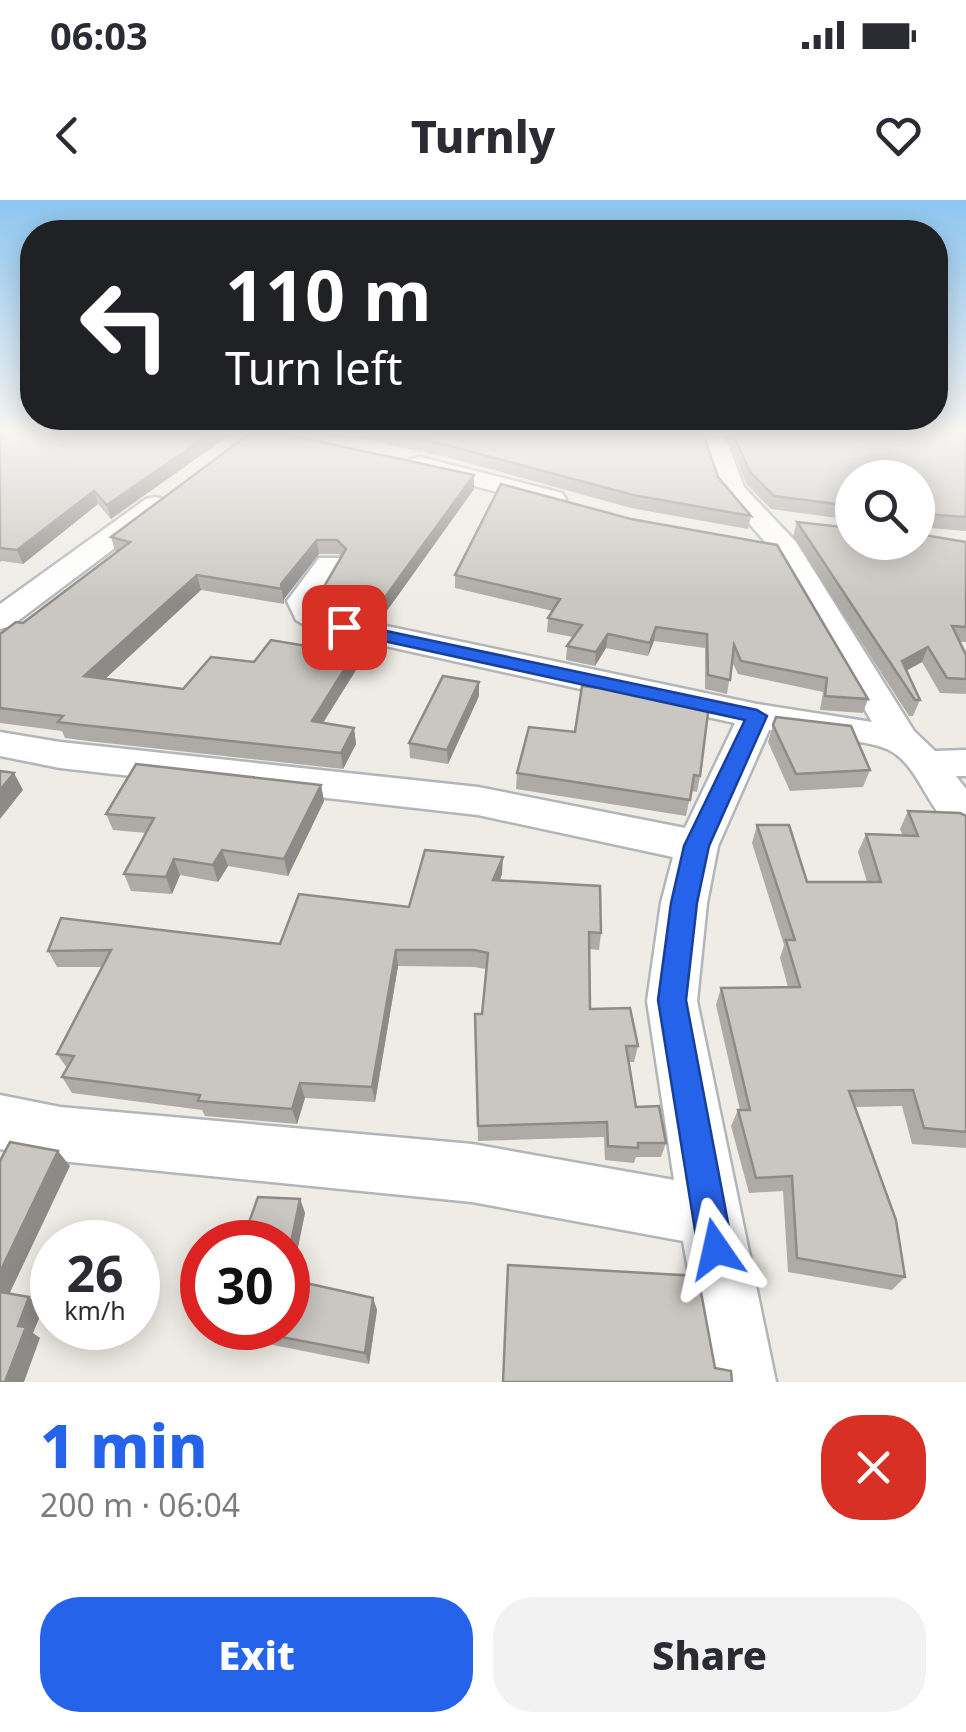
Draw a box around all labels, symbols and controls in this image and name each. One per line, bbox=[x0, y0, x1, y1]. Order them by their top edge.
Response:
text: 06:03 bbox=[50, 9, 148, 61]
text: Turnly bbox=[411, 105, 555, 166]
icon: back bbox=[40, 108, 95, 163]
icon: heart bbox=[871, 108, 926, 163]
text: 110 m bbox=[225, 246, 432, 342]
icon: left bbox=[60, 260, 190, 390]
text: Turn left bbox=[225, 337, 402, 398]
map controls bbox=[835, 460, 935, 560]
button: search bbox=[835, 460, 935, 560]
pin bbox=[302, 585, 387, 670]
icon: arrive bbox=[317, 600, 372, 655]
position arrow bbox=[664, 1197, 768, 1301]
speed limit sign: 30 bbox=[180, 1220, 310, 1350]
text: 26 bbox=[66, 1239, 124, 1307]
text: km/h bbox=[64, 1293, 126, 1327]
text: 1 min bbox=[40, 1404, 208, 1486]
button: close bbox=[821, 1415, 926, 1520]
text: 200 m · 06:04 bbox=[40, 1483, 240, 1526]
button: Exit bbox=[40, 1597, 473, 1712]
button: Share bbox=[493, 1597, 926, 1712]

